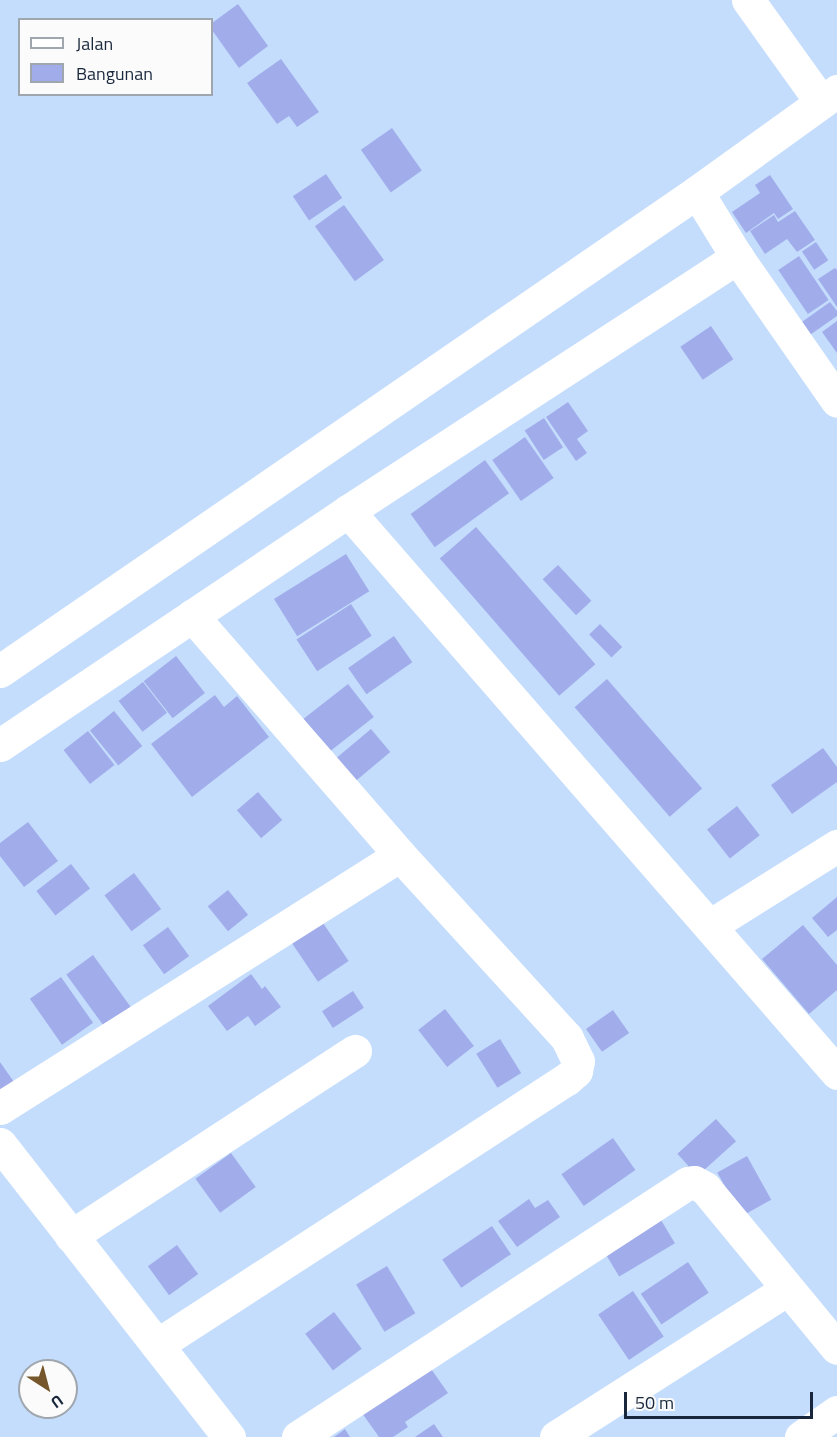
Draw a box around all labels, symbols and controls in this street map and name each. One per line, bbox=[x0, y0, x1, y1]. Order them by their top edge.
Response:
legend bbox=[18, 18, 213, 96]
text: Jalan bbox=[76, 30, 113, 57]
text: Bangunan bbox=[76, 60, 153, 87]
north arrow bbox=[18, 1359, 78, 1419]
scale bar bbox=[627, 1380, 816, 1418]
text: U bbox=[46, 1389, 69, 1415]
text: 50 m bbox=[635, 1389, 674, 1416]

